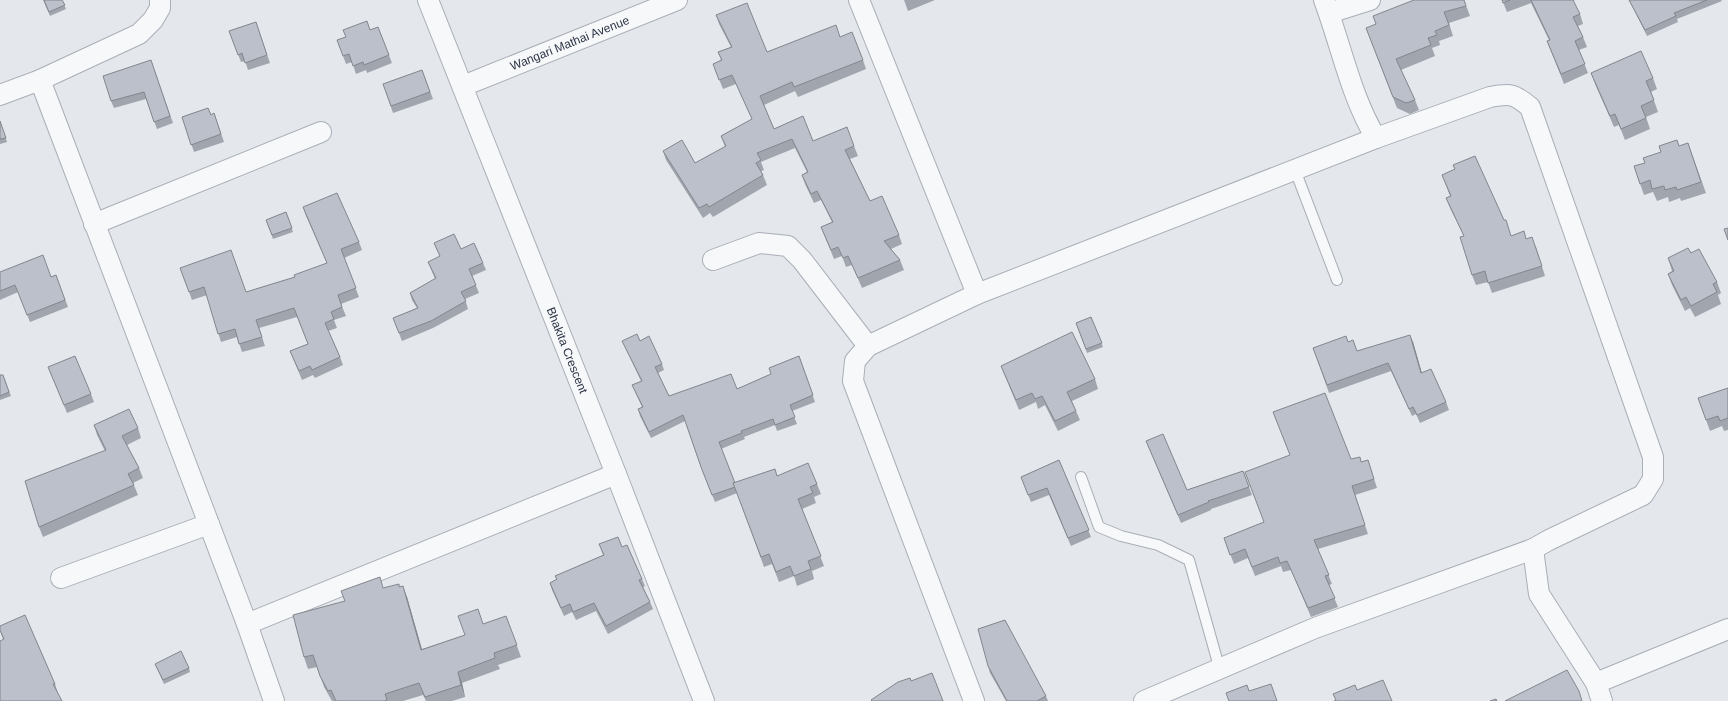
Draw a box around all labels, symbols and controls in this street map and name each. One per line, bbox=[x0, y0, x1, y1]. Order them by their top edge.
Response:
street label: Wangari Mathai Avenue bbox=[508, 13, 632, 73]
street label: Bhakita Crescent bbox=[544, 305, 591, 396]

